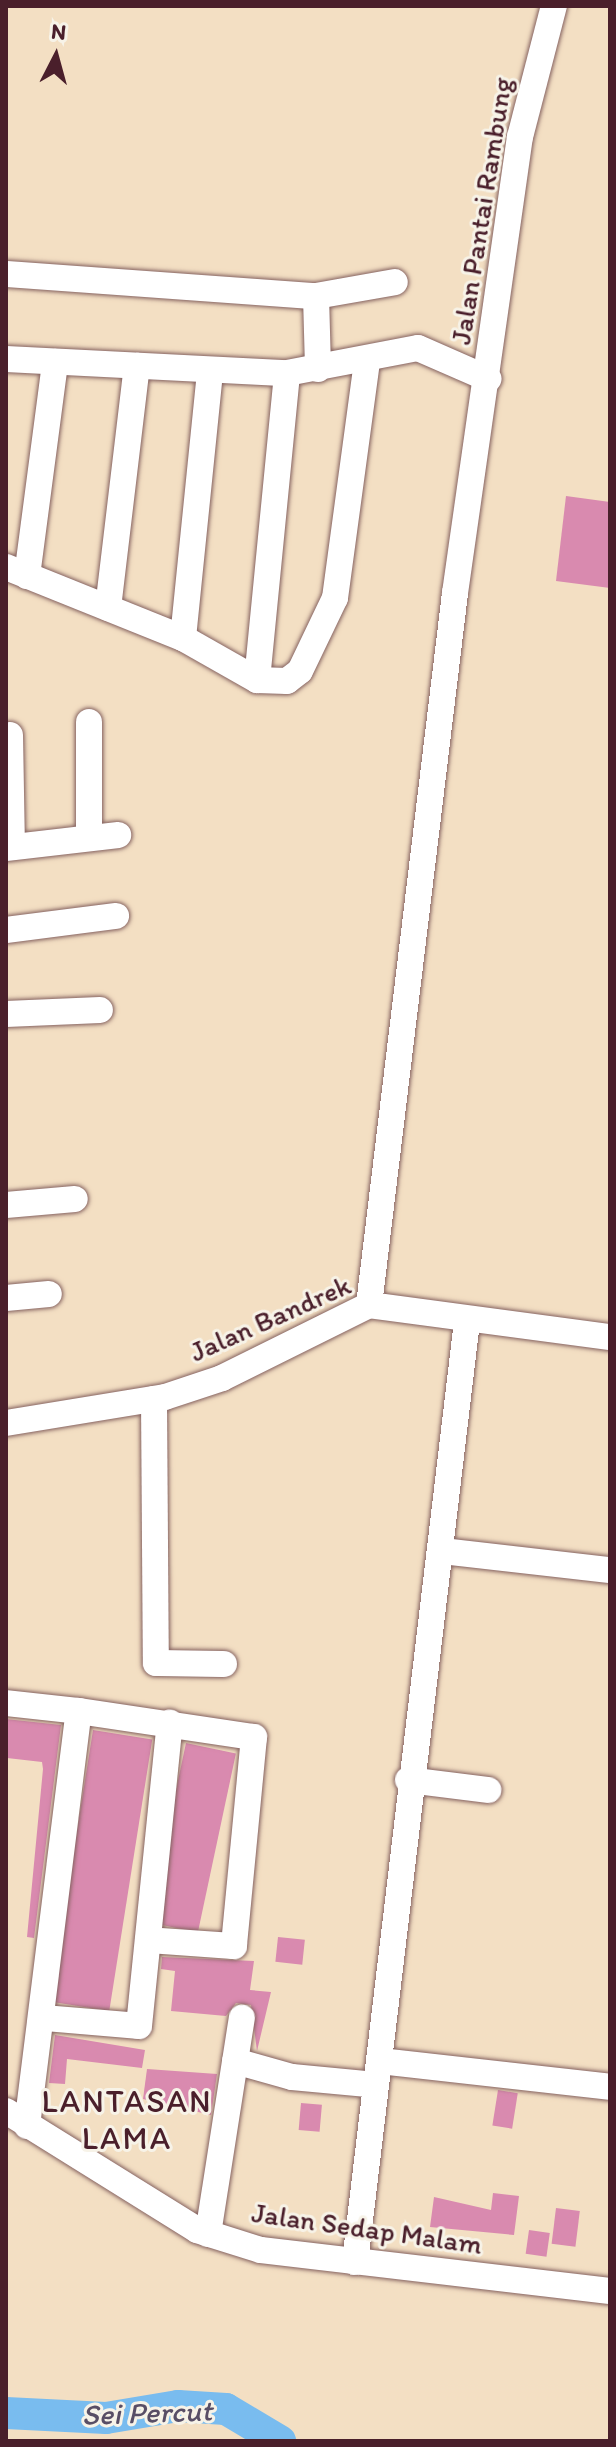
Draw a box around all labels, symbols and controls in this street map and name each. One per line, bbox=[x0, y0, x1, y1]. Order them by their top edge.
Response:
north arrow bbox=[16, 16, 96, 96]
text: N bbox=[50, 17, 67, 46]
street label: Jalan Pantai Rambung bbox=[443, 76, 519, 346]
street label: Jalan Bandrek bbox=[184, 1267, 356, 1369]
district label: LANTASAN LAMA bbox=[41, 2083, 213, 2158]
street label: Jalan Sedap Malam bbox=[251, 2195, 483, 2261]
water label: Sei Percut bbox=[82, 2393, 212, 2433]

